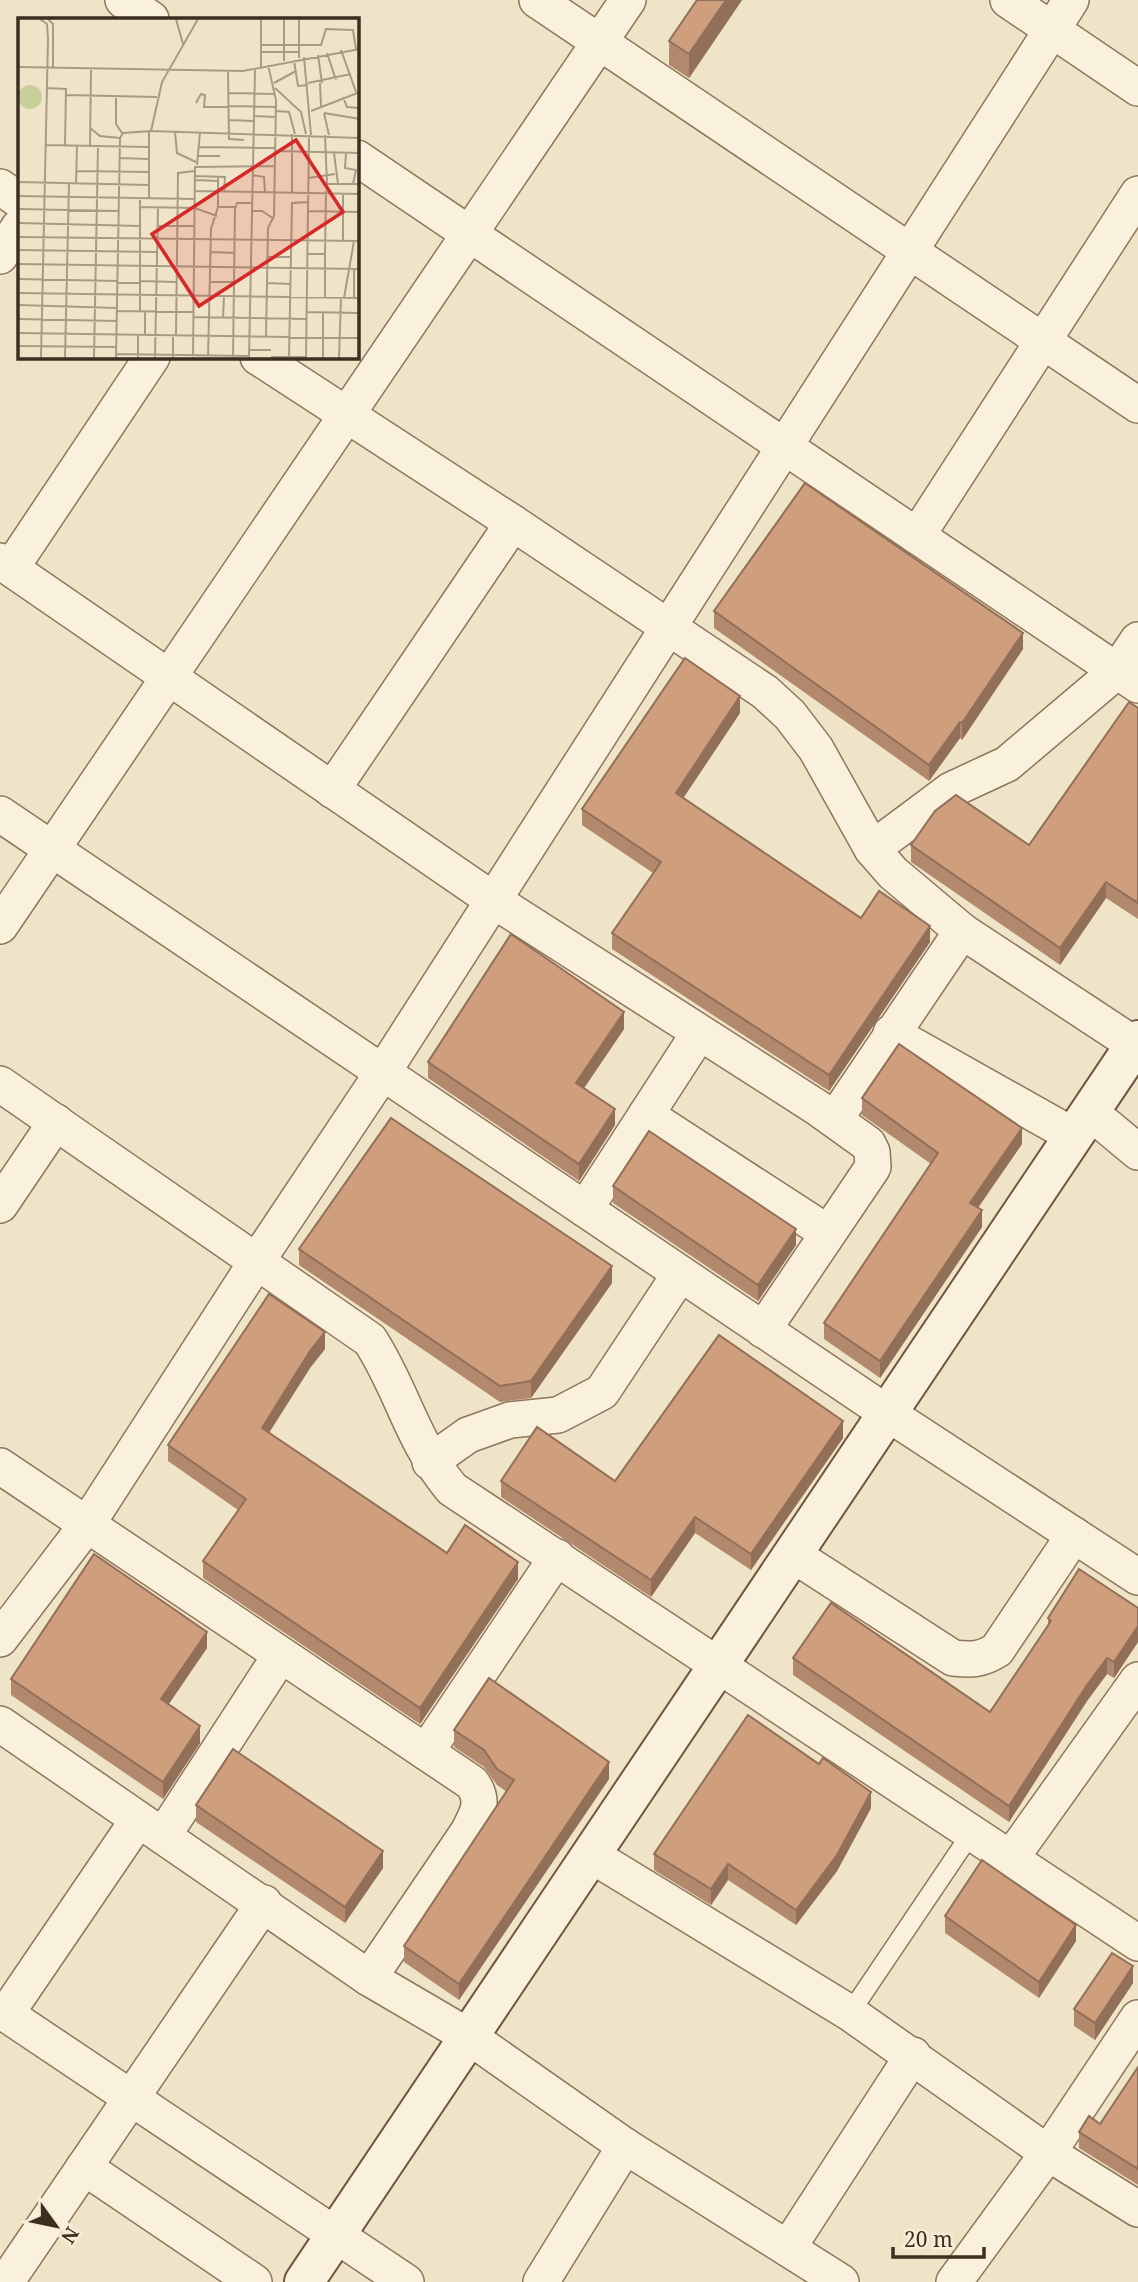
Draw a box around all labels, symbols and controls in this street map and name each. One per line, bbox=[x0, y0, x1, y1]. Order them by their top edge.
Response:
inset map bbox=[18, 18, 359, 359]
north arrow bbox=[21, 2191, 91, 2261]
scale bar bbox=[893, 2216, 984, 2260]
text: N bbox=[55, 2222, 85, 2249]
text: 20 m bbox=[904, 2225, 953, 2253]

